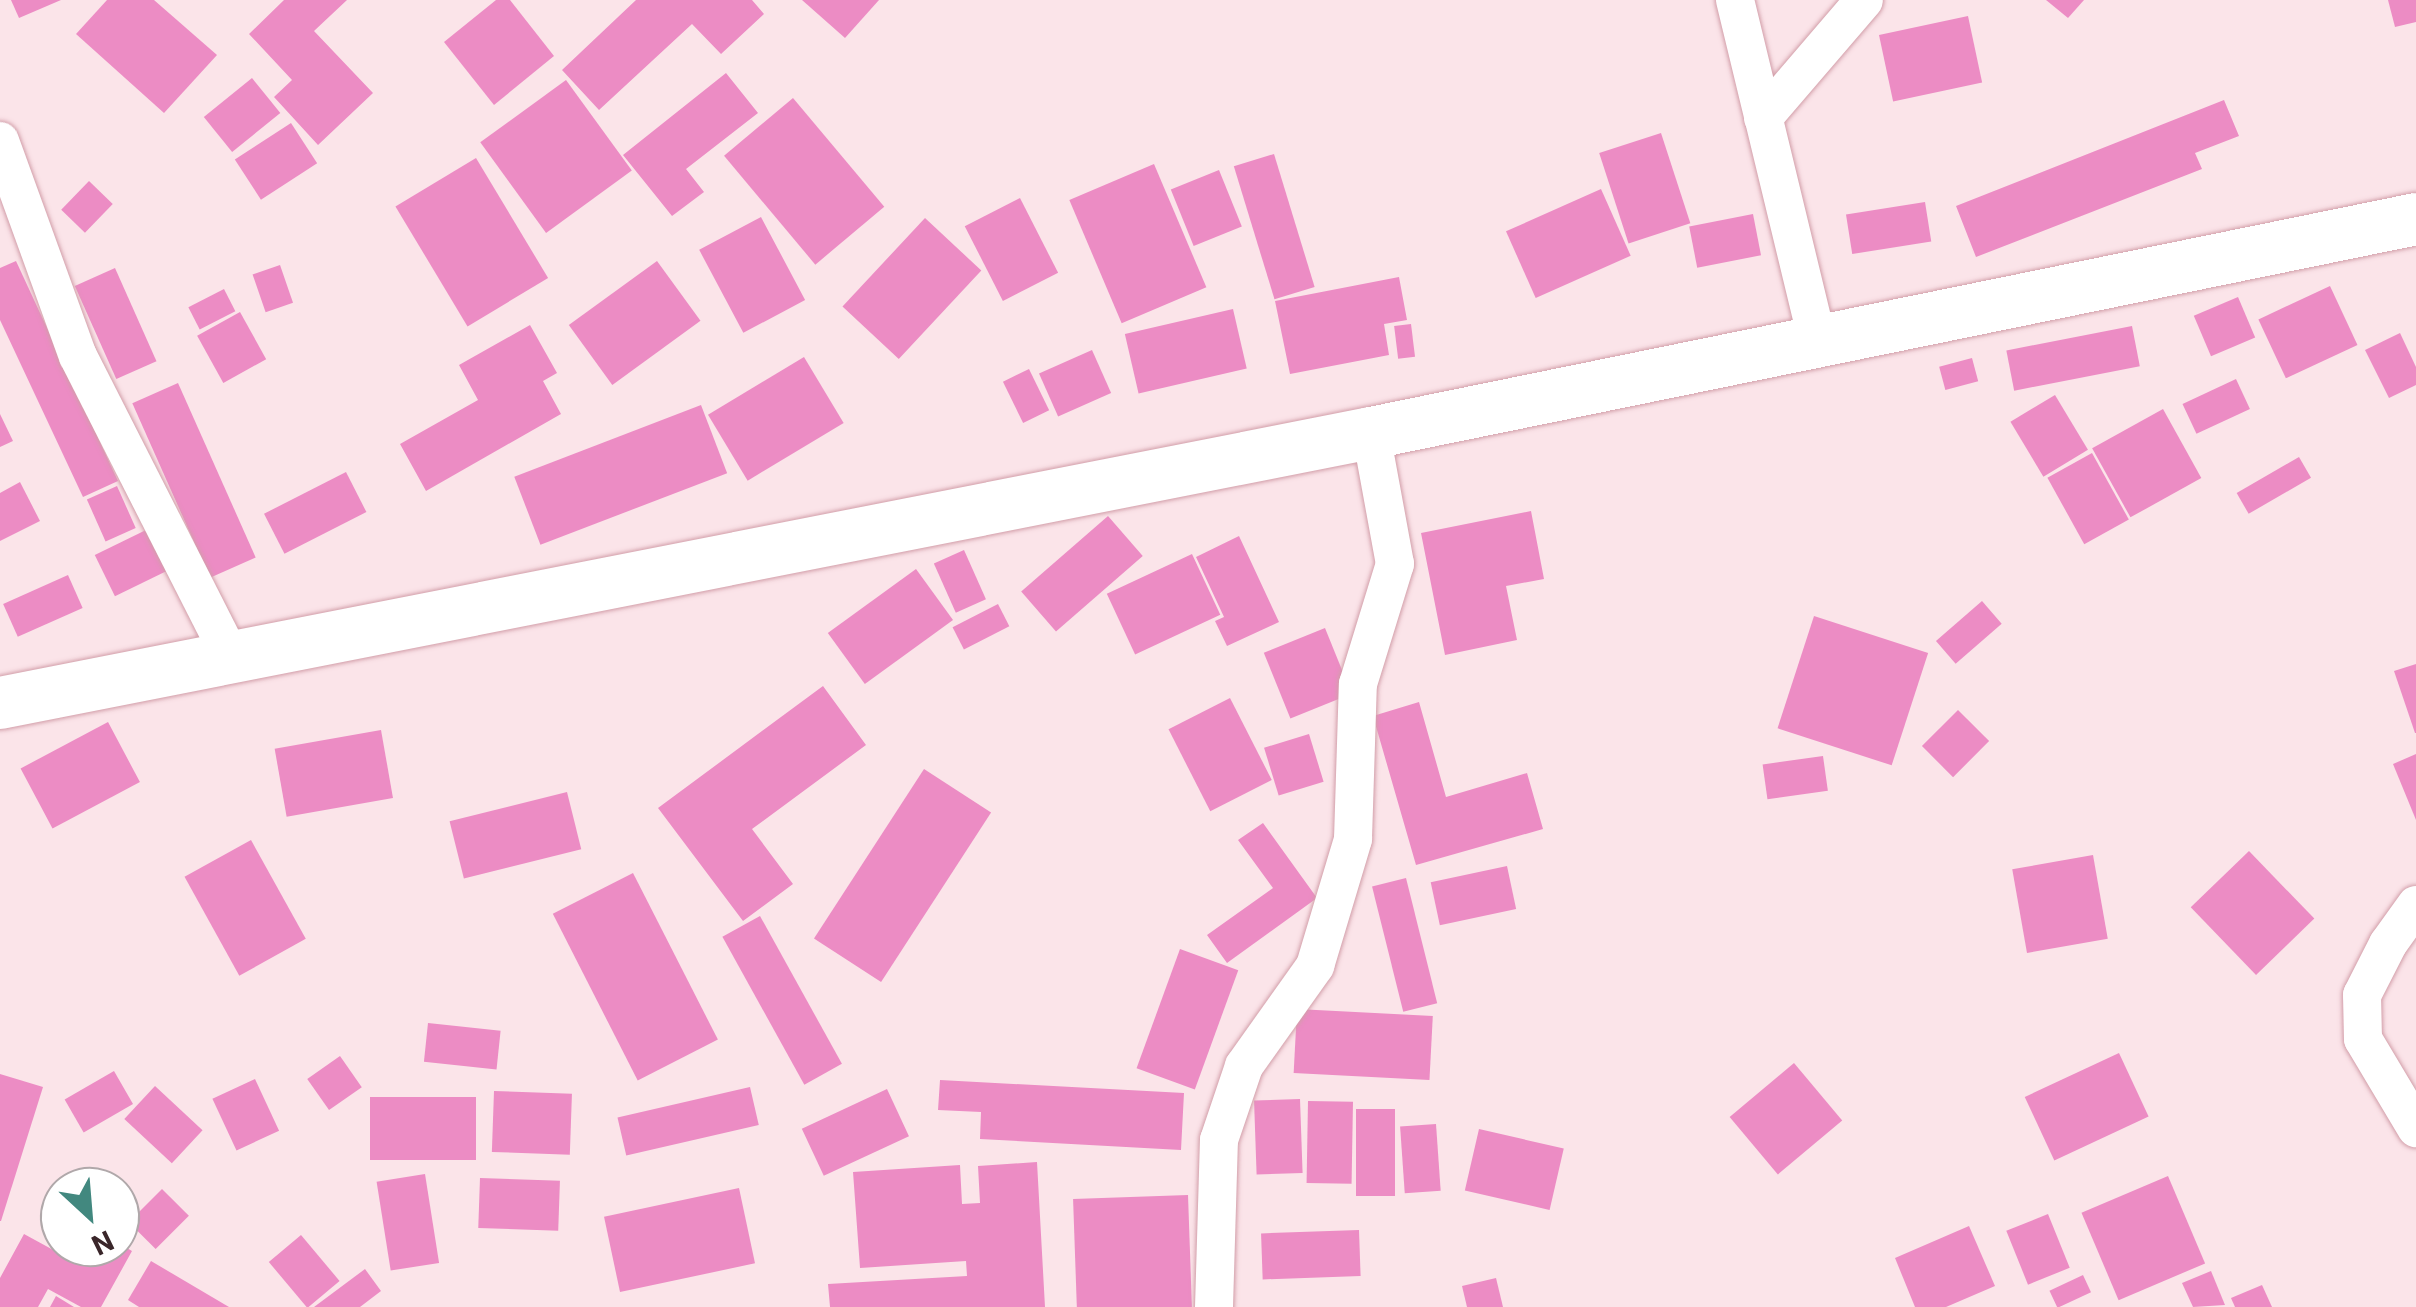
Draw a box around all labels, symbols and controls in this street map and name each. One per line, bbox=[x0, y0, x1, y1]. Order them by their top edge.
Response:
north arrow bbox=[40, 1167, 140, 1267]
text: N bbox=[86, 1223, 119, 1262]

